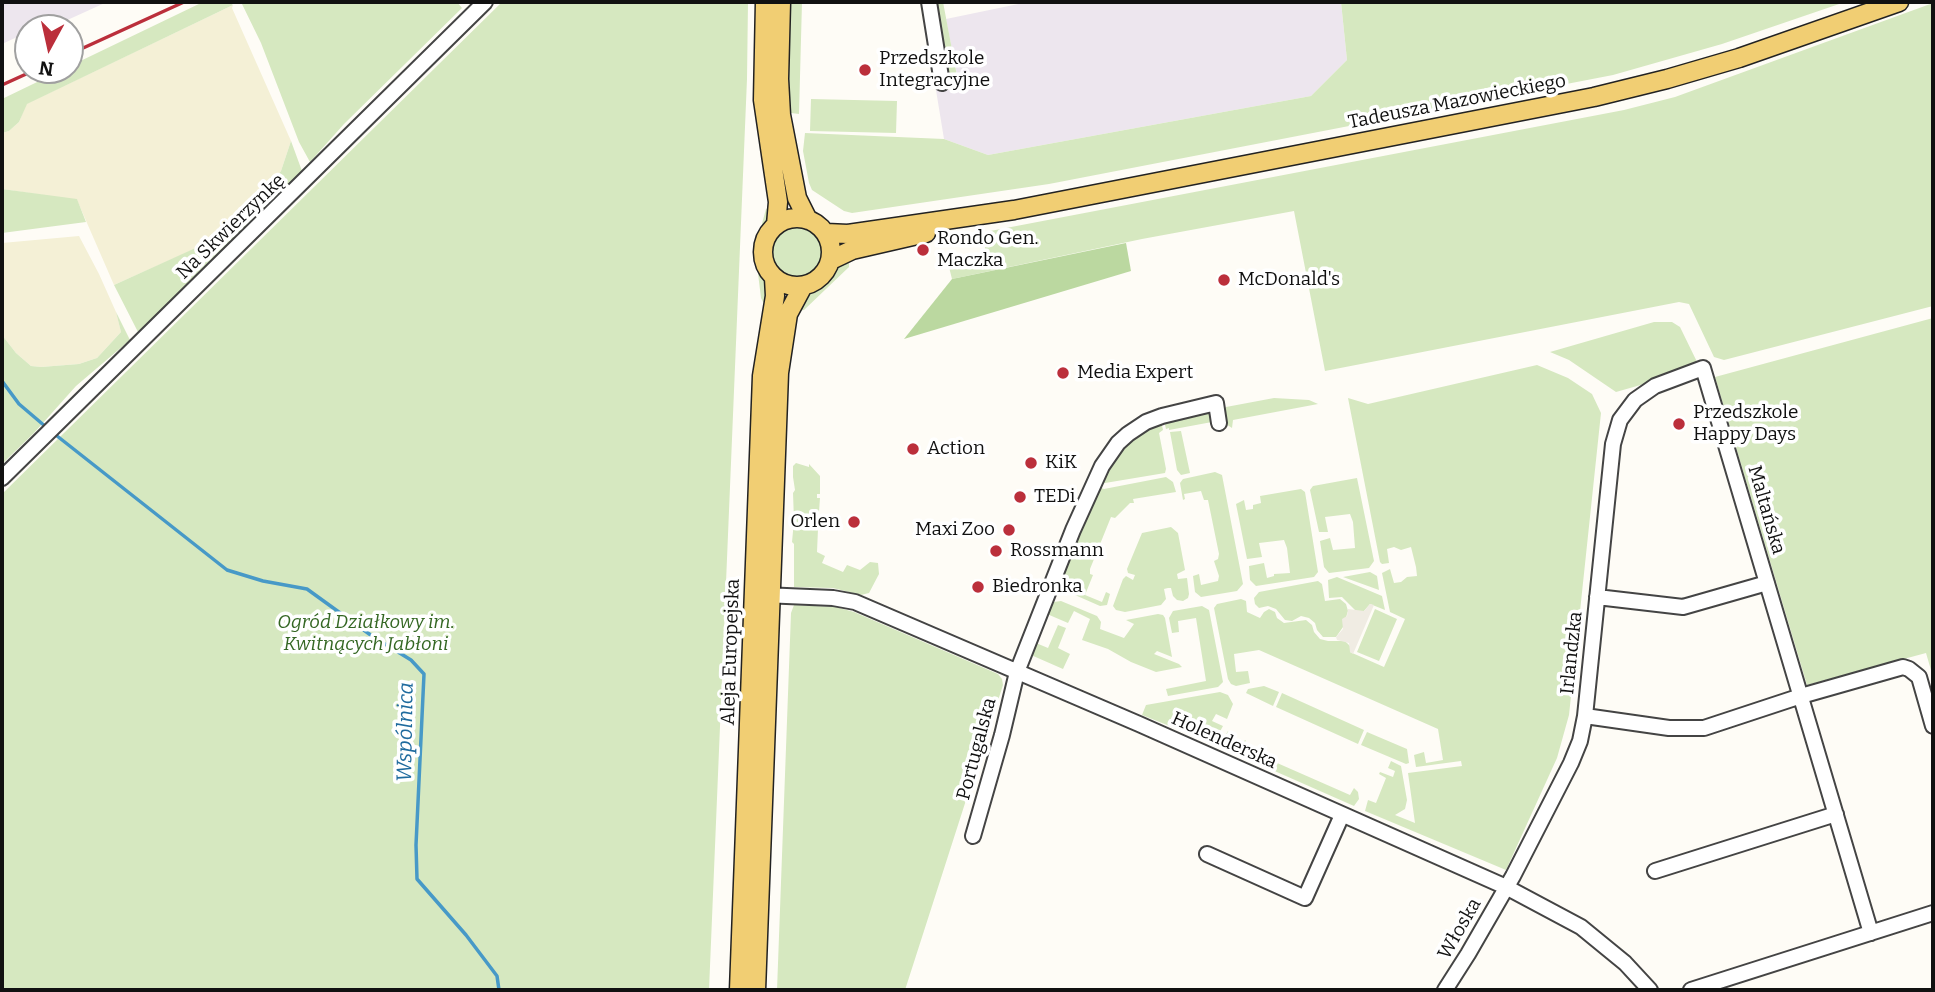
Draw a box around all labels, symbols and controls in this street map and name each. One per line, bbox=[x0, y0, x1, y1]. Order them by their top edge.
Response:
north arrow bbox=[14, 14, 84, 84]
place label: Przedszkole Integracyjne bbox=[879, 48, 990, 92]
text: N bbox=[37, 56, 55, 81]
marker: Przedszkole Integracyjne bbox=[857, 62, 873, 78]
street label: Tadeusza Mazowieckiego bbox=[1346, 70, 1568, 134]
street label: Na Skwierzynkę bbox=[172, 170, 290, 284]
place label: Rondo Gen. Maczka bbox=[937, 228, 1039, 272]
marker: Rondo Gen. Maczka bbox=[915, 242, 931, 258]
place label: McDonald's bbox=[1238, 269, 1340, 291]
marker: McDonald's bbox=[1216, 272, 1232, 288]
place label: Media Expert bbox=[1077, 362, 1193, 384]
marker: Media Expert bbox=[1055, 365, 1071, 381]
place label: Przedszkole Happy Days bbox=[1693, 402, 1798, 446]
marker: Przedszkole Happy Days bbox=[1671, 416, 1687, 432]
place label: Action bbox=[927, 438, 985, 460]
marker: Action bbox=[905, 441, 921, 457]
place label: KiK bbox=[1045, 452, 1077, 474]
marker: KiK bbox=[1023, 455, 1039, 471]
street label: Maltańska bbox=[1742, 463, 1790, 557]
place label: TEDi bbox=[1034, 486, 1075, 508]
marker: TEDi bbox=[1012, 489, 1028, 505]
place label: Orlen bbox=[790, 511, 840, 533]
marker: Orlen bbox=[846, 514, 862, 530]
place label: Maxi Zoo bbox=[915, 519, 995, 541]
marker: Maxi Zoo bbox=[1001, 522, 1017, 538]
place label: Rossmann bbox=[1010, 540, 1104, 562]
marker: Rossmann bbox=[988, 543, 1004, 559]
place label: Biedronka bbox=[992, 576, 1083, 598]
street label: Aleja Europejska bbox=[717, 578, 745, 726]
marker: Biedronka bbox=[970, 579, 986, 595]
street label: Irlandzka bbox=[1556, 610, 1588, 696]
park label: Ogród Działkowy im. Kwitnących Jabłoni bbox=[277, 612, 455, 656]
water label: Wspólnica bbox=[393, 682, 419, 782]
street label: Portugalska bbox=[952, 695, 1002, 803]
street label: Holenderska bbox=[1168, 708, 1280, 774]
street label: Włoska bbox=[1434, 895, 1486, 963]

